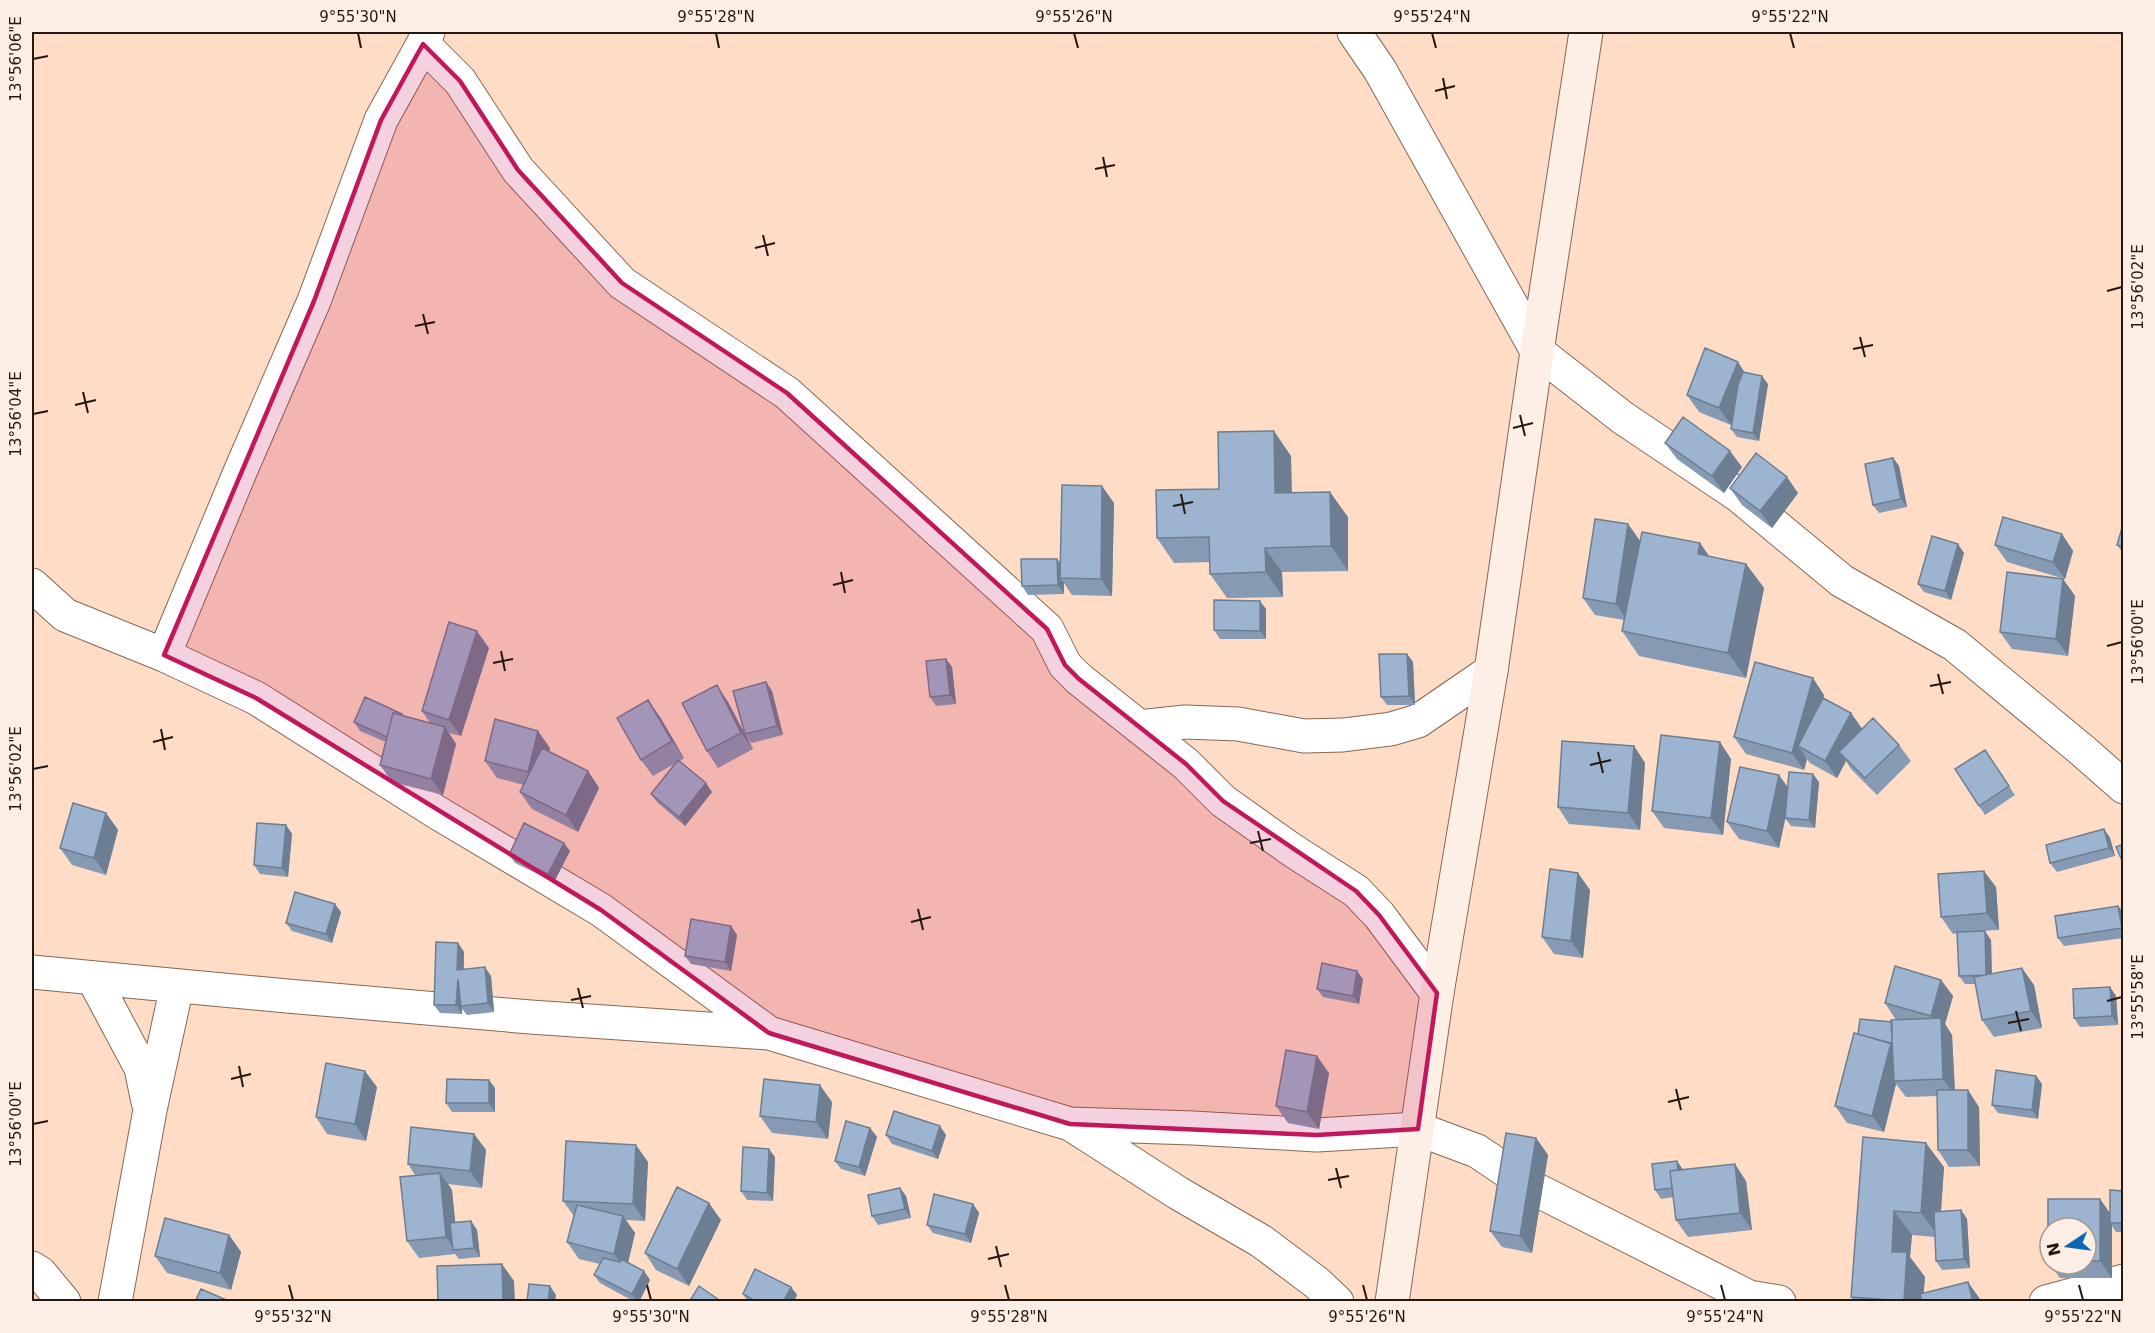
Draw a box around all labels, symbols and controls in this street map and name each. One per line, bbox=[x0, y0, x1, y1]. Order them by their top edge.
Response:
text: 9°55'30"N bbox=[319, 8, 397, 26]
text: 9°55'28"N bbox=[677, 8, 755, 26]
text: 9°55'26"N bbox=[1035, 8, 1113, 26]
text: 9°55'24"N bbox=[1393, 8, 1471, 26]
text: 9°55'22"N bbox=[1751, 8, 1829, 26]
text: 13°56'06"E bbox=[7, 16, 25, 102]
text: 13°56'02"E bbox=[2129, 244, 2147, 330]
text: 13°56'04"E bbox=[7, 371, 25, 457]
text: 13°56'00"E bbox=[2129, 599, 2147, 685]
text: 13°56'02"E bbox=[7, 726, 25, 812]
text: 13°55'58"E bbox=[2129, 954, 2147, 1040]
text: 13°56'00"E bbox=[7, 1081, 25, 1167]
north arrow bbox=[2038, 1216, 2098, 1276]
text: N bbox=[2043, 1241, 2065, 1258]
text: 9°55'32"N bbox=[254, 1308, 332, 1326]
text: 9°55'30"N bbox=[612, 1308, 690, 1326]
text: 9°55'28"N bbox=[970, 1308, 1048, 1326]
text: 9°55'26"N bbox=[1328, 1308, 1406, 1326]
text: 9°55'24"N bbox=[1686, 1308, 1764, 1326]
text: 9°55'22"N bbox=[2044, 1308, 2122, 1326]

